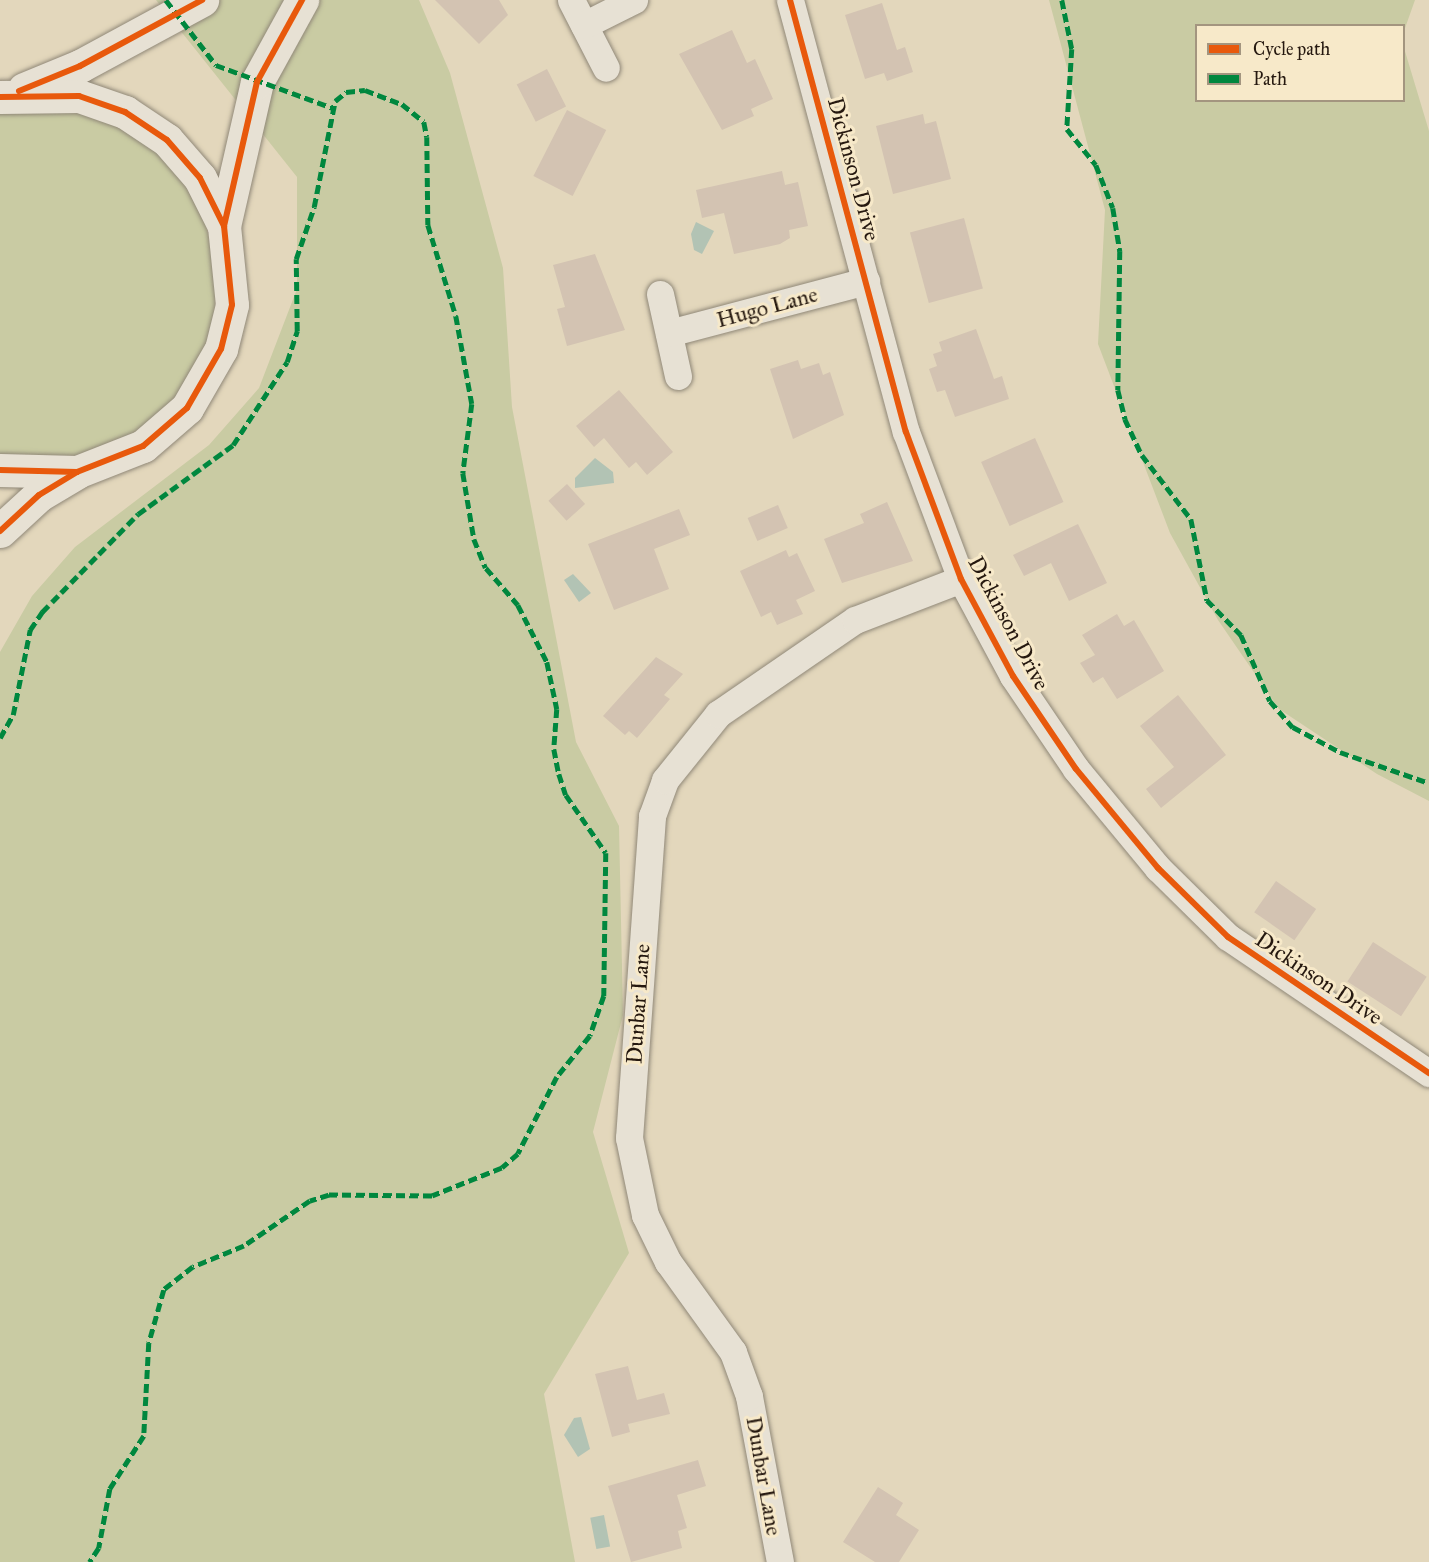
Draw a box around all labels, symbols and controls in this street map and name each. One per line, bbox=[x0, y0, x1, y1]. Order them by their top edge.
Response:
legend bbox=[1195, 24, 1405, 102]
text: Cycle path bbox=[1253, 38, 1330, 60]
text: Path bbox=[1253, 68, 1287, 90]
street label: Dickinson Drive bbox=[822, 94, 886, 244]
street label: Hugo Lane bbox=[714, 281, 820, 333]
street label: Dickinson Drive bbox=[963, 552, 1055, 694]
street label: Dickinson Drive bbox=[1250, 926, 1388, 1030]
street label: Dunbar Lane bbox=[621, 943, 655, 1065]
street label: Dunbar Lane bbox=[741, 1414, 787, 1538]

